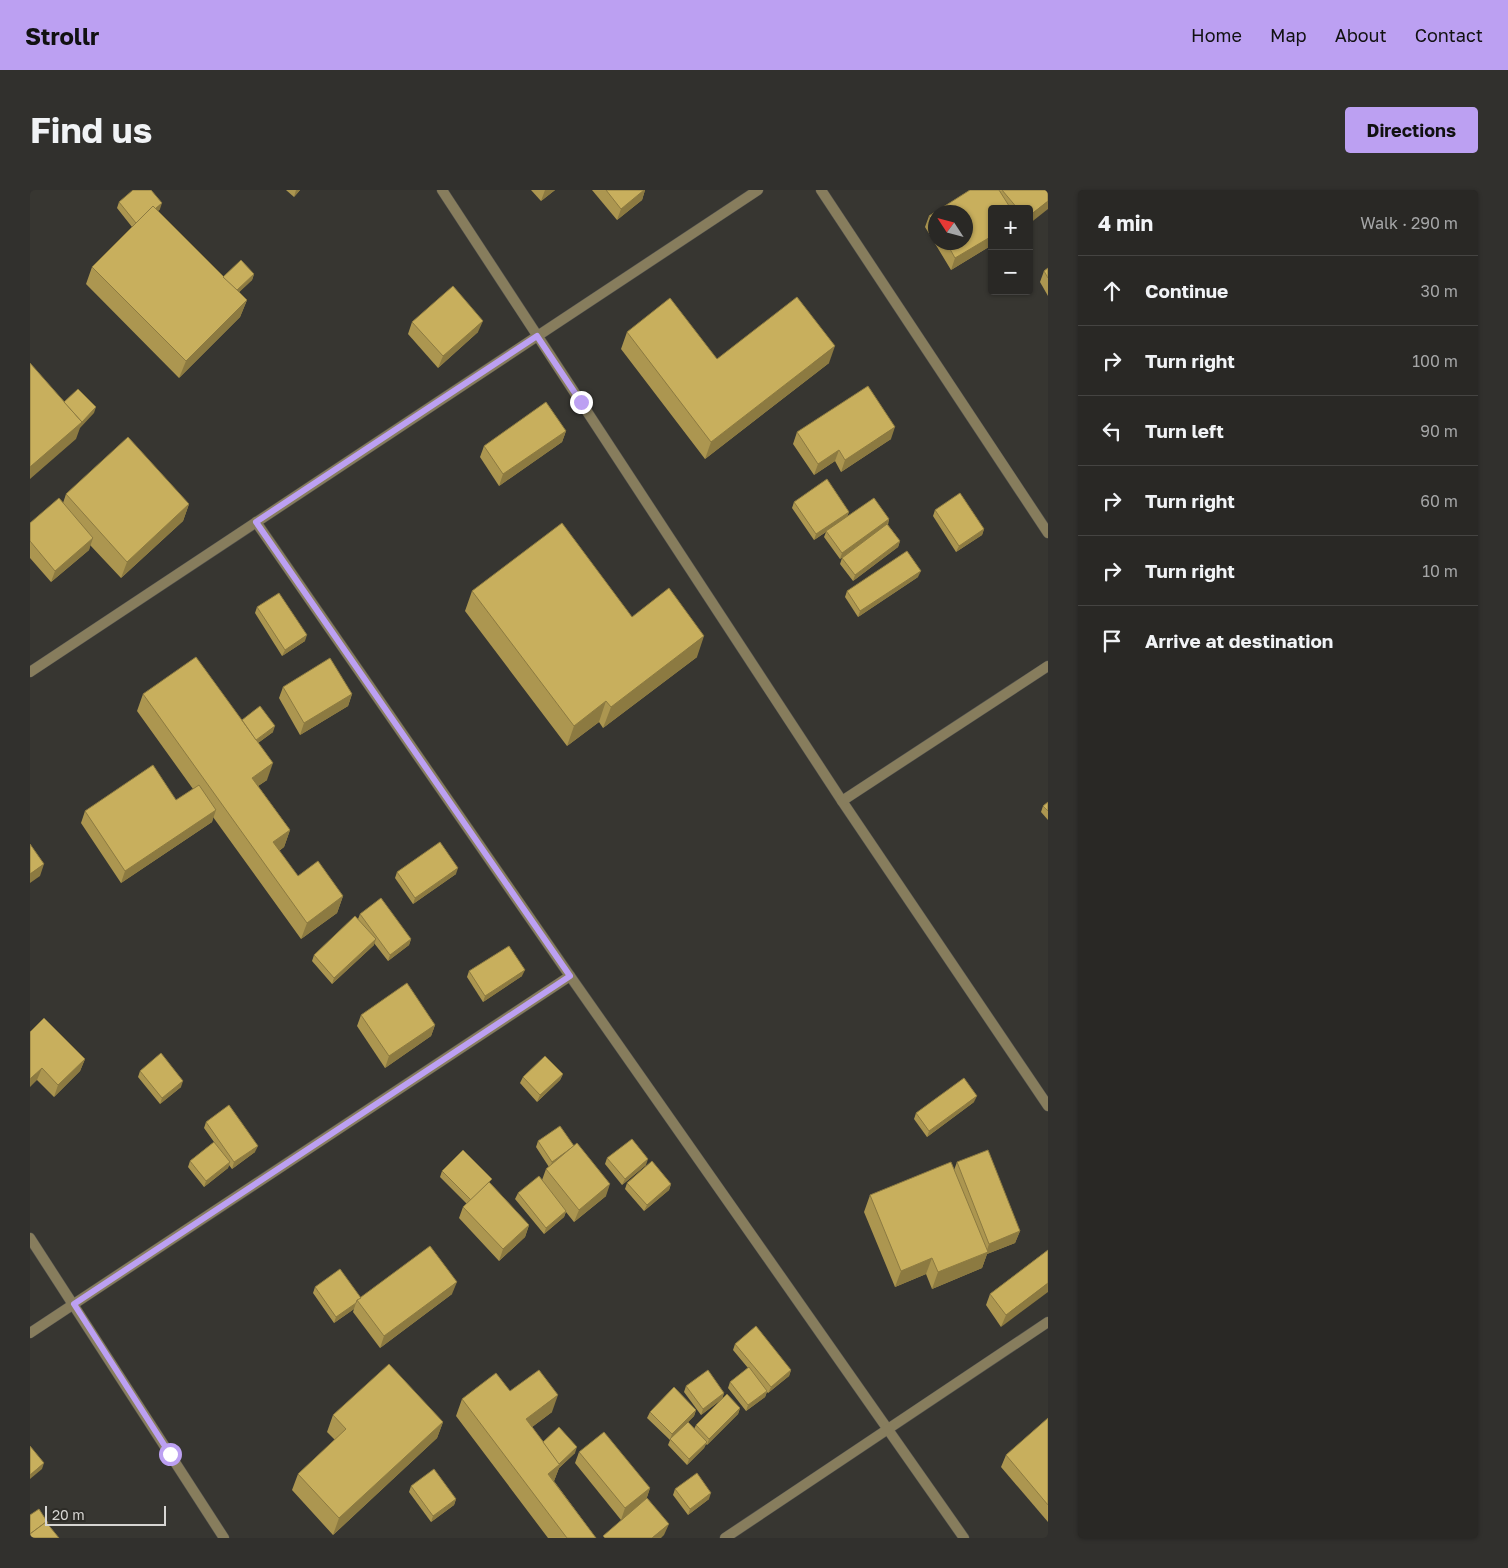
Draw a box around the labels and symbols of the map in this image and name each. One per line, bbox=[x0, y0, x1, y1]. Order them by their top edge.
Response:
north arrow bbox=[928, 205, 973, 250]
route end bbox=[570, 391, 593, 414]
route start bbox=[159, 1443, 182, 1466]
scale bar bbox=[45, 1503, 166, 1526]

